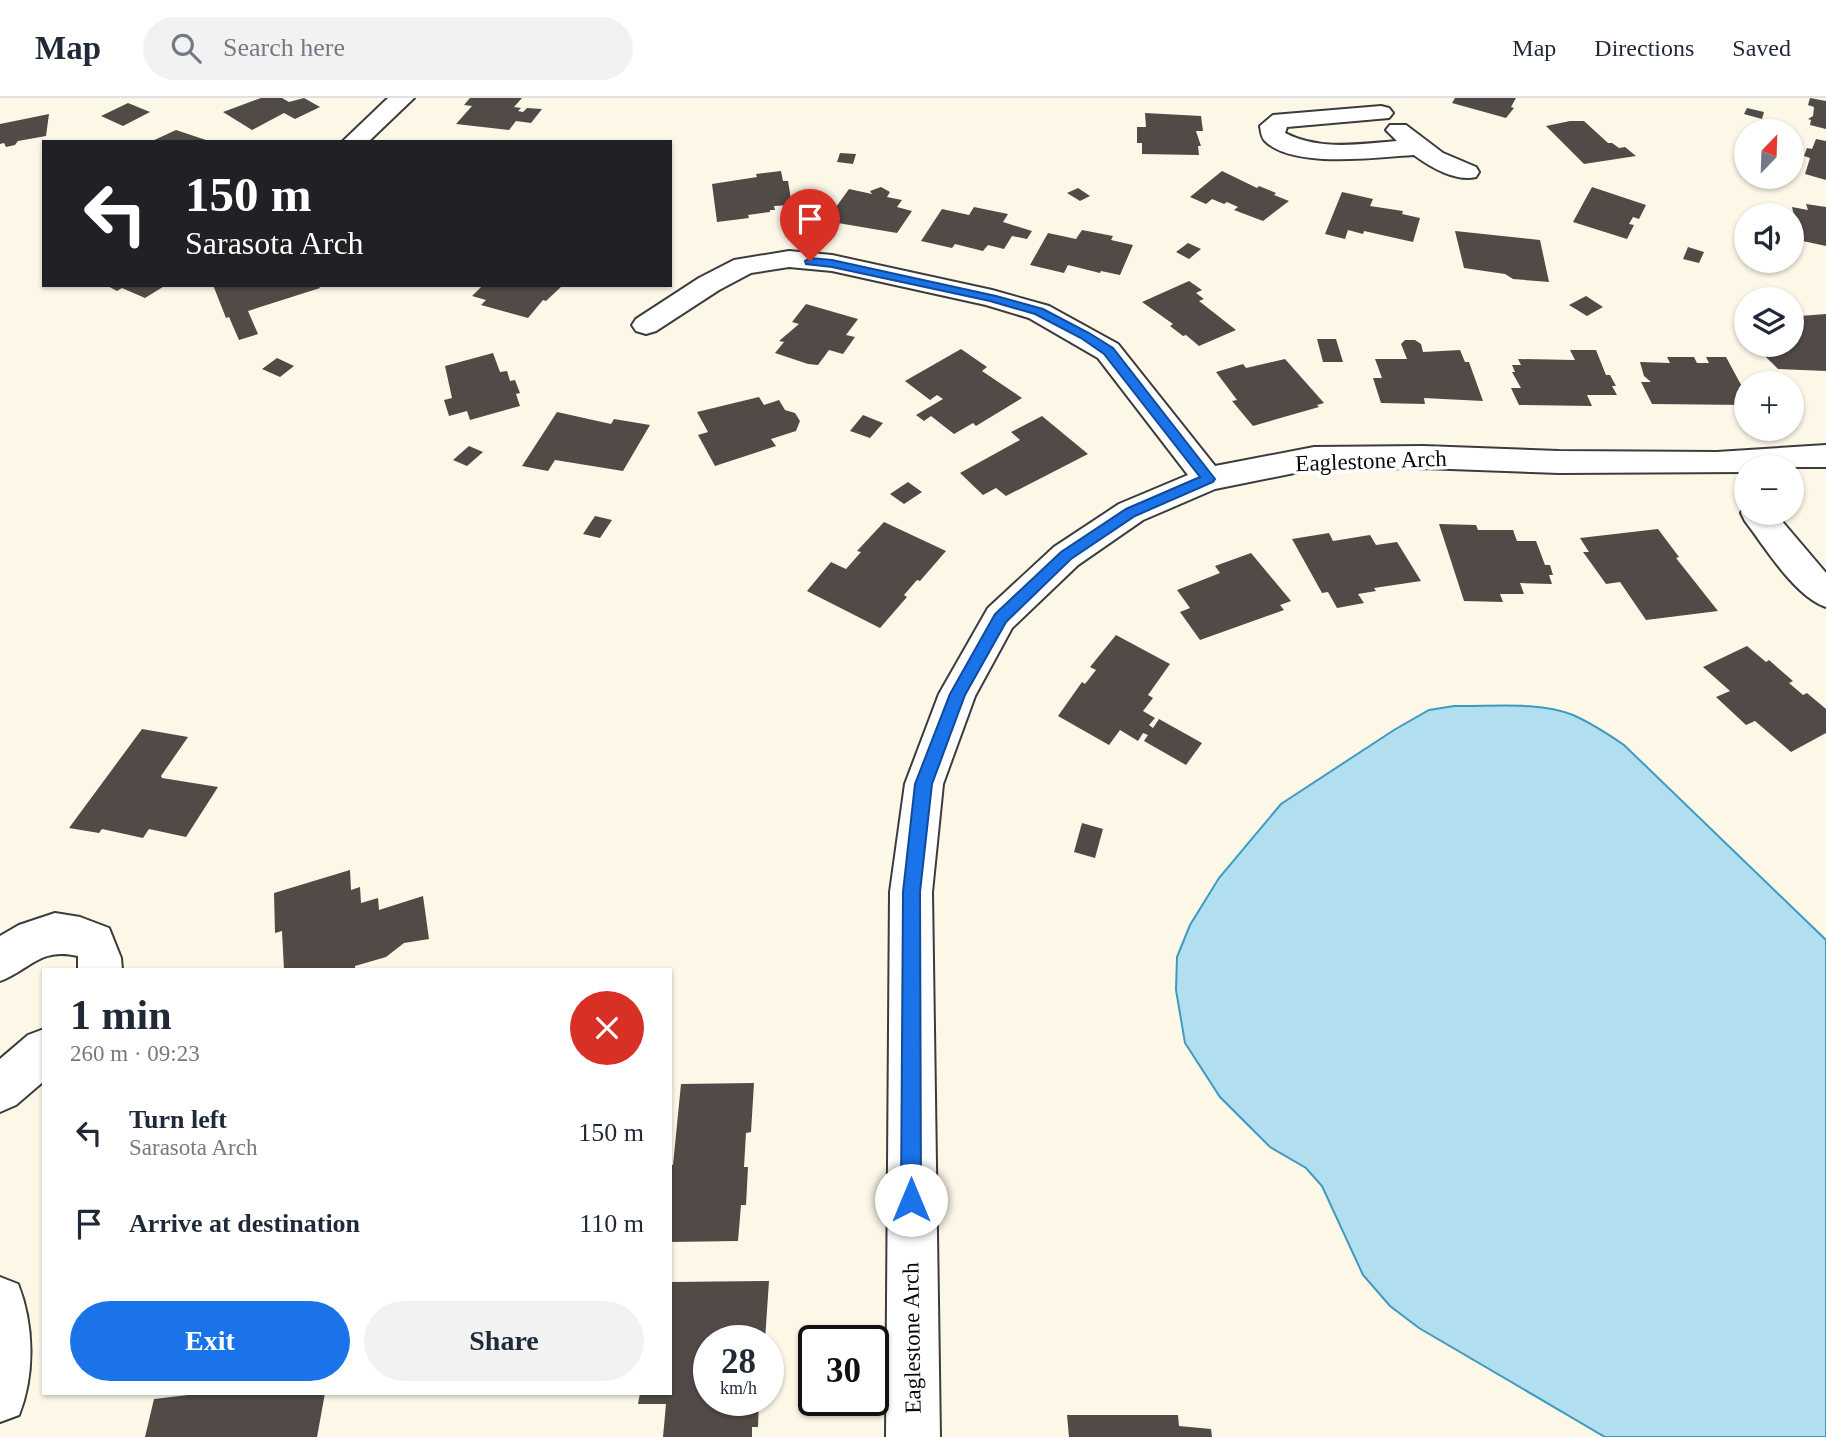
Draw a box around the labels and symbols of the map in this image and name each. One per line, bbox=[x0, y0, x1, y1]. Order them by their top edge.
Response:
north arrow bbox=[1734, 119, 1804, 189]
pin bbox=[780, 189, 840, 261]
street label: Eaglestone Arch bbox=[1295, 446, 1448, 476]
position arrow bbox=[874, 1163, 948, 1237]
street label: Eaglestone Arch bbox=[898, 1262, 926, 1414]
speed limit sign: 30 bbox=[798, 1325, 889, 1416]

